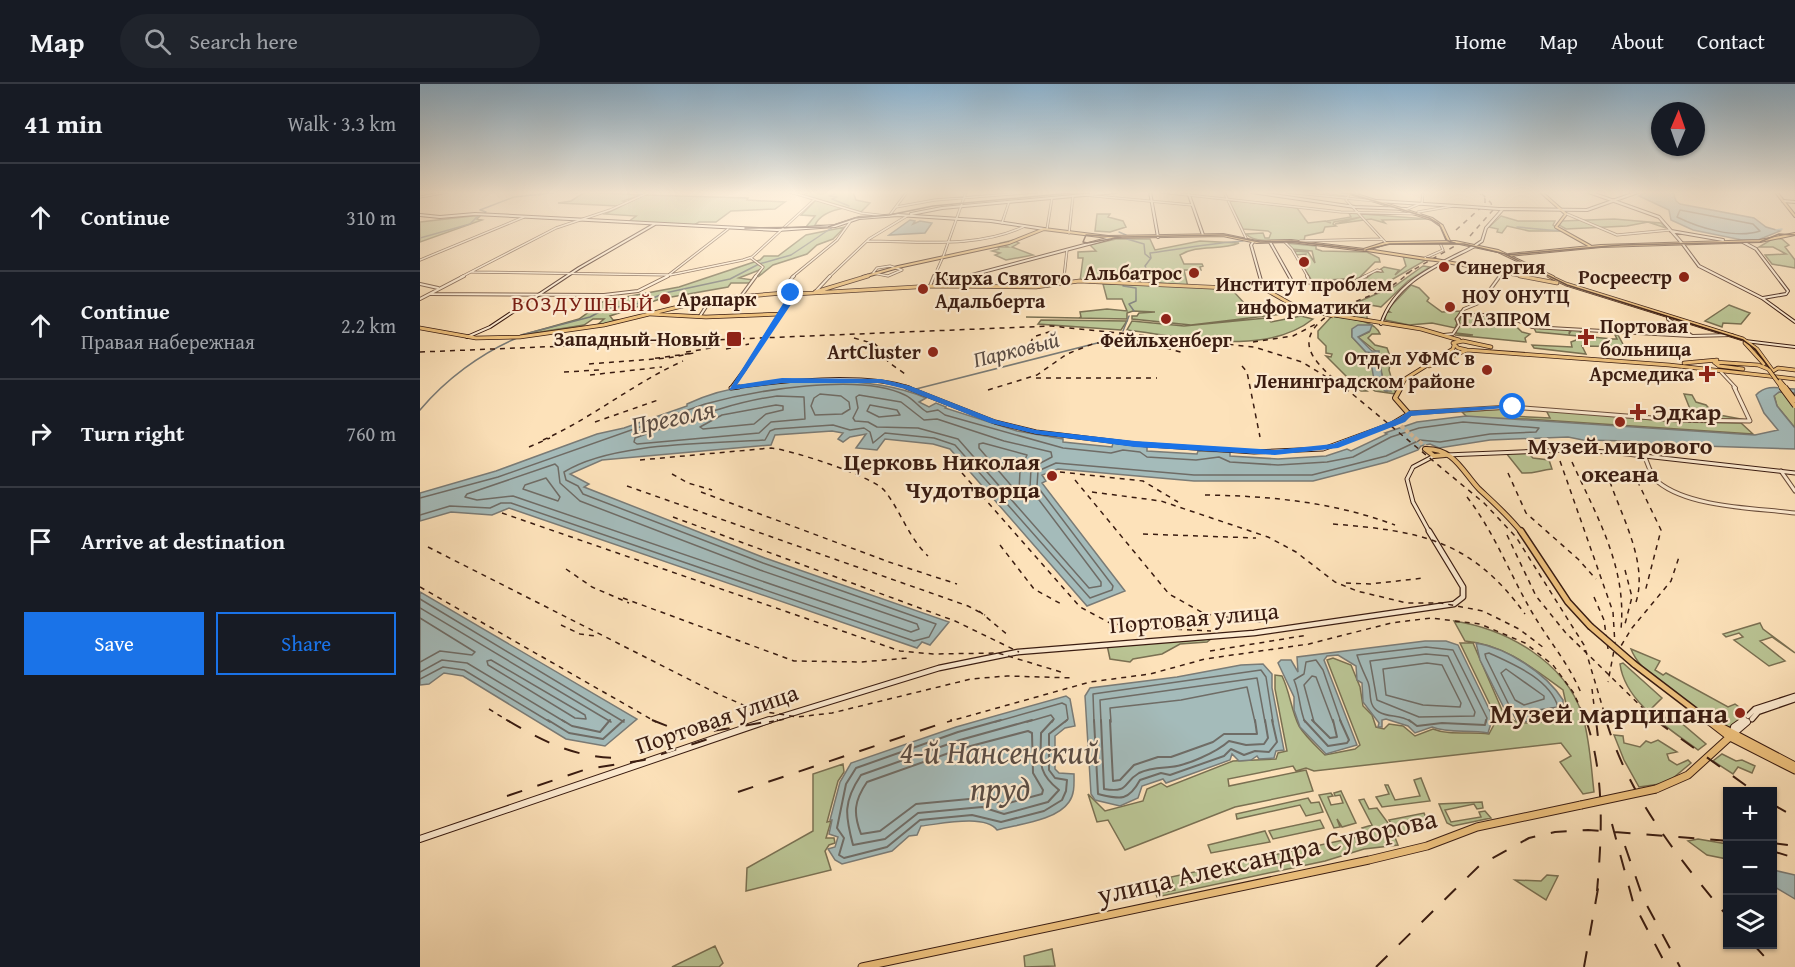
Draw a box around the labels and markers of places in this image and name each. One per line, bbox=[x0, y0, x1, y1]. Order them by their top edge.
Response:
place label: Синергия bbox=[1456, 252, 1546, 281]
marker: Институт проблем информатики bbox=[1297, 255, 1311, 269]
place label: Альбатрос bbox=[1084, 258, 1182, 287]
marker: Синергия bbox=[1437, 260, 1451, 274]
place label: Росрeeстр bbox=[1578, 262, 1672, 291]
place label: Кирха Святого Адальберта bbox=[935, 263, 1071, 315]
marker: Альбатрос bbox=[1187, 266, 1201, 280]
place label: Институт проблем информатики bbox=[1216, 269, 1392, 321]
marker: Росрeeстр bbox=[1677, 270, 1691, 284]
place label: НОУ ОНУТЦ ГАЗПРОМ bbox=[1462, 281, 1570, 333]
marker: Кирха Святого Адальберта bbox=[916, 282, 930, 296]
place label: Арапарк bbox=[677, 284, 757, 313]
marker: Арапарк bbox=[658, 292, 672, 306]
marker: НОУ ОНУТЦ ГАЗПРОМ bbox=[1443, 300, 1457, 314]
place label: Портовая больница bbox=[1600, 311, 1692, 363]
marker: Фейльхенберг bbox=[1159, 312, 1173, 326]
place label: Западный-Новый bbox=[554, 324, 720, 353]
place label: Фейльхенберг bbox=[1100, 325, 1232, 354]
marker: Портовая больница bbox=[1577, 328, 1595, 346]
marker: Западный-Новый bbox=[725, 330, 743, 348]
place label: ArtCluster bbox=[827, 337, 921, 366]
place label: Отдел УФМС в Ленинградском районе bbox=[1254, 343, 1475, 395]
marker: ArtCluster bbox=[926, 345, 940, 359]
place label: Арсмедика bbox=[1589, 359, 1695, 388]
marker: Отдел УФМС в Ленинградском районе bbox=[1480, 363, 1494, 377]
marker: Арсмедика bbox=[1698, 365, 1716, 383]
place label: Эдкар bbox=[1652, 394, 1721, 429]
marker: Эдкар bbox=[1629, 403, 1647, 421]
marker: Музей мирового океана bbox=[1613, 415, 1627, 429]
place label: Музей мирового океана bbox=[1528, 428, 1713, 491]
place label: Церковь Николая Чудотворца bbox=[844, 444, 1041, 507]
marker: Церковь Николая Чудотворца bbox=[1045, 469, 1059, 483]
place label: Музей марципана bbox=[1490, 692, 1729, 733]
marker: Музей марципана bbox=[1733, 706, 1747, 720]

